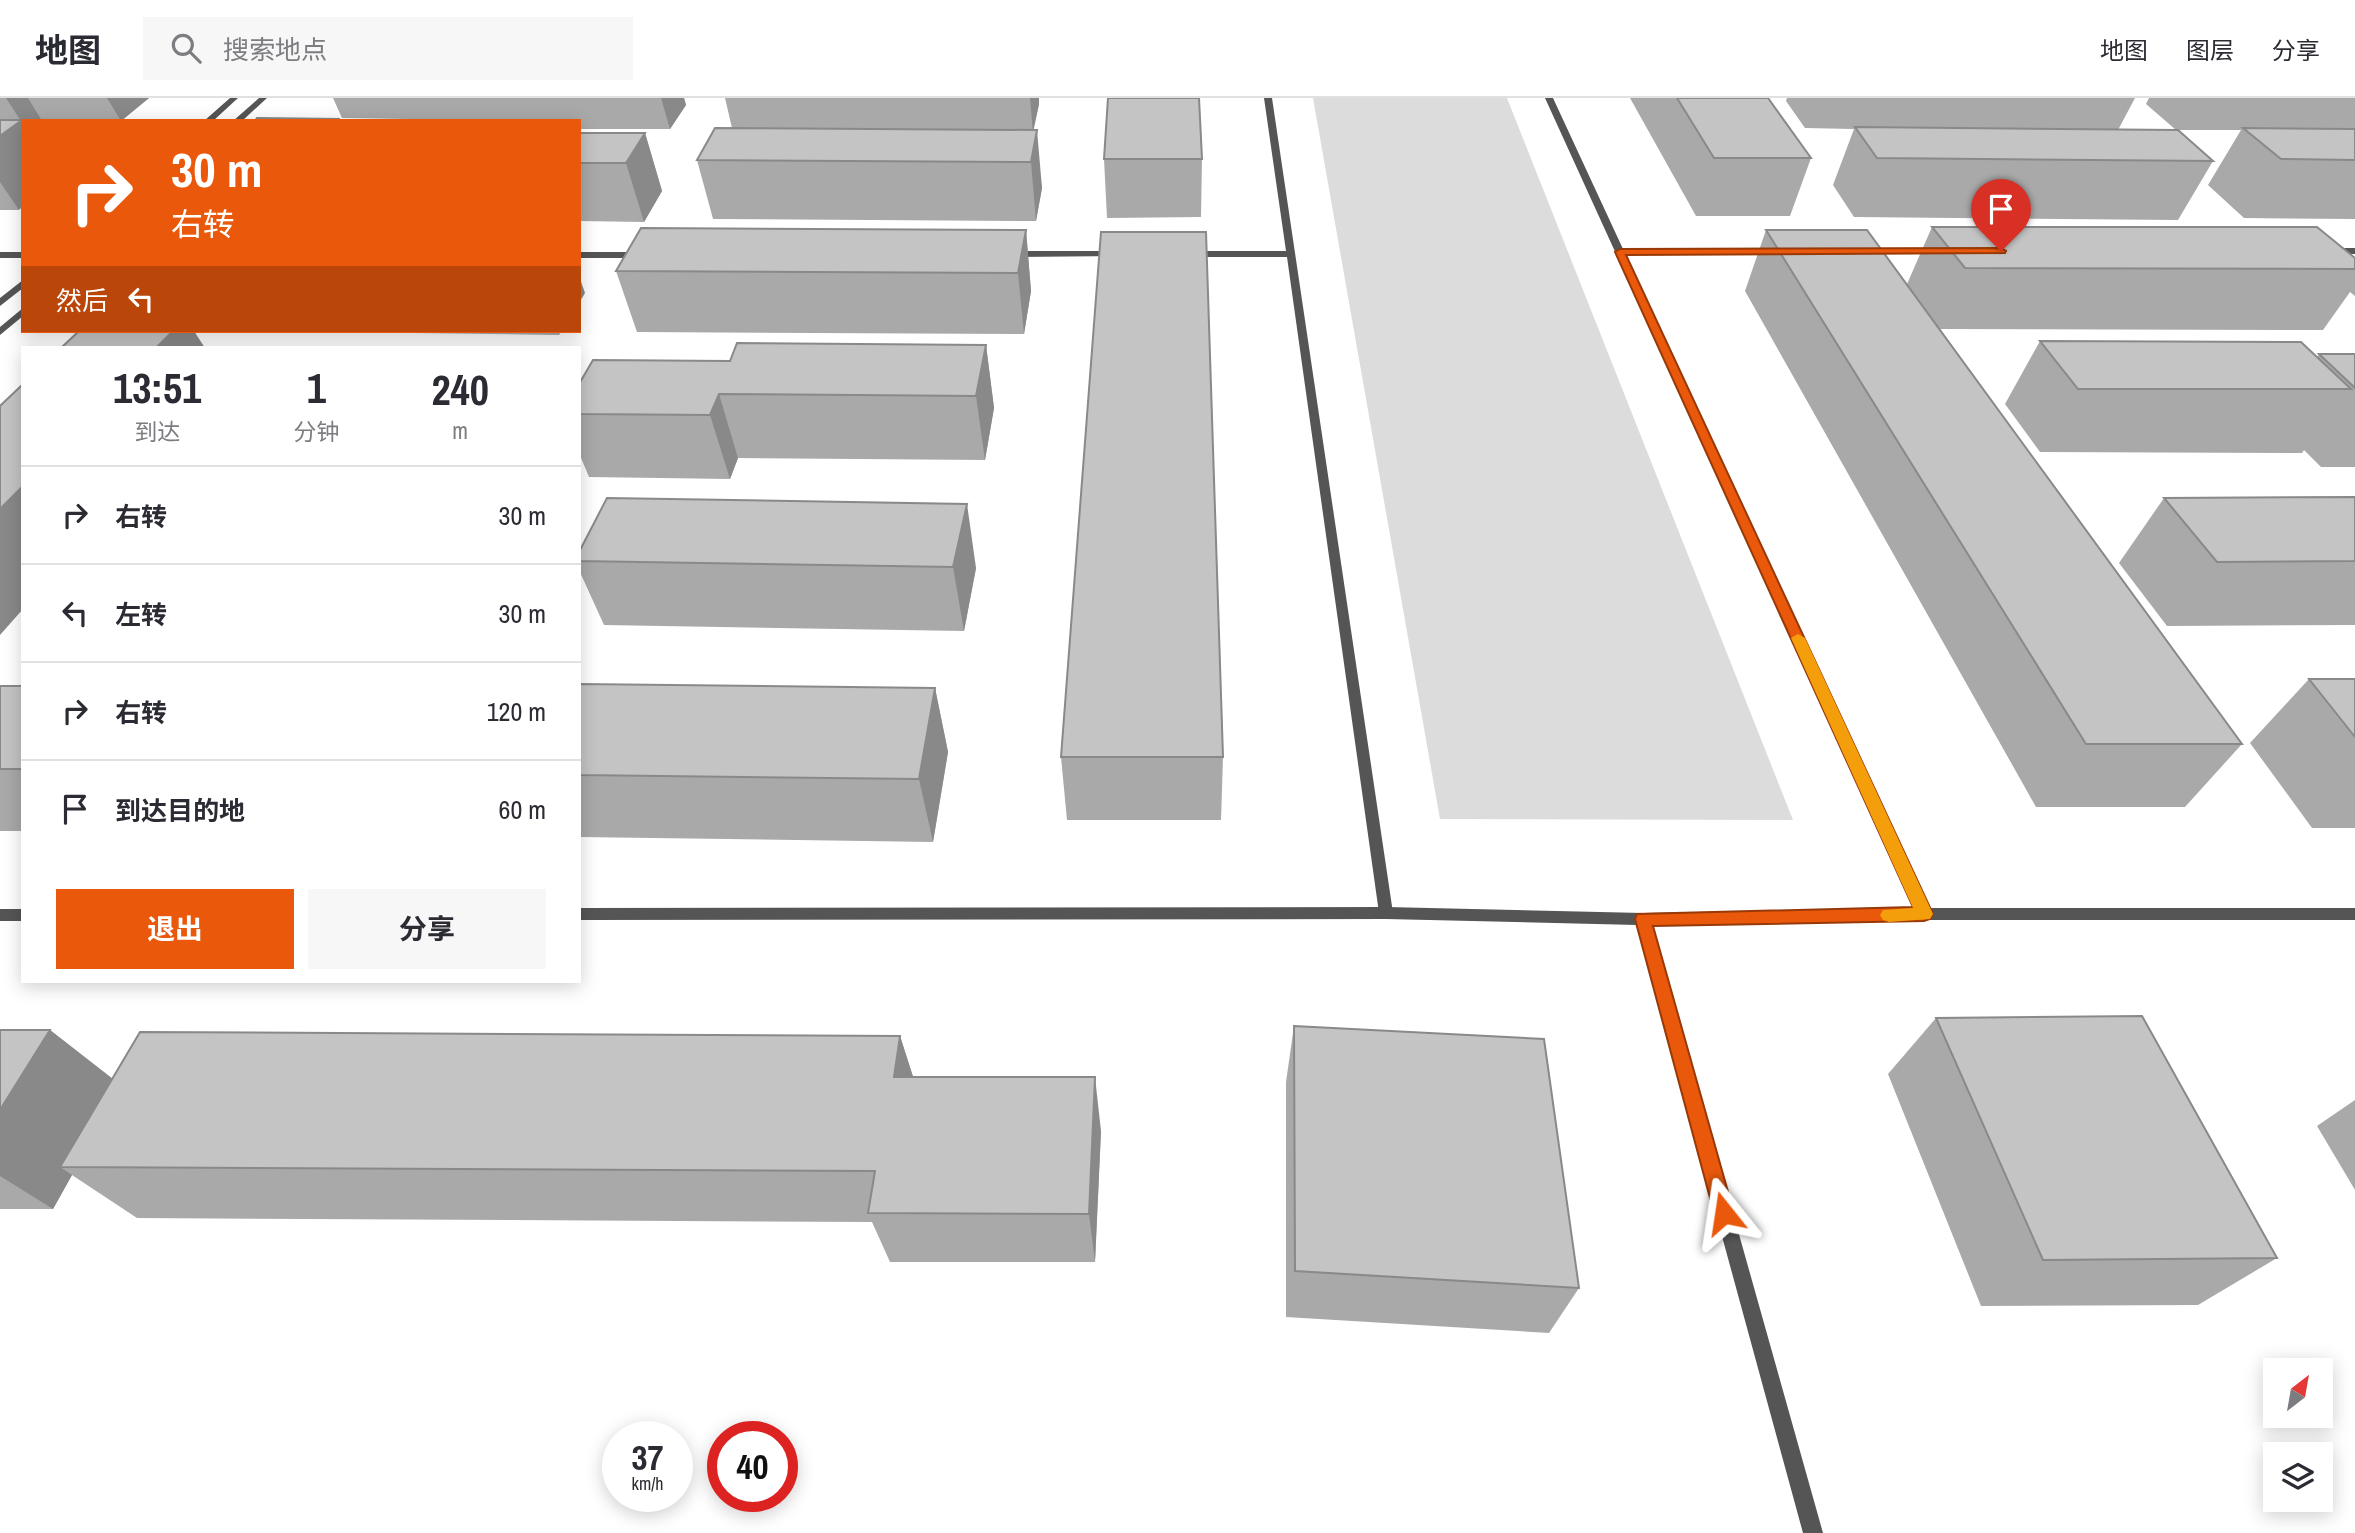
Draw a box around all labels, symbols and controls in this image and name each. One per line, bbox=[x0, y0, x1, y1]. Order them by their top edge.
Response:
search box bbox=[143, 17, 633, 80]
text: 地图 bbox=[35, 28, 101, 72]
icon: search bbox=[167, 29, 205, 67]
text: 搜索地点 bbox=[223, 32, 327, 67]
text: 地图 bbox=[2100, 34, 2148, 66]
text: 图层 bbox=[2186, 34, 2234, 66]
text: 分享 bbox=[2272, 34, 2320, 66]
text: 30 m bbox=[171, 136, 263, 202]
icon: right bbox=[56, 147, 147, 238]
pin bbox=[1971, 179, 2031, 251]
icon: arrive bbox=[1982, 190, 2020, 228]
text: 右转 bbox=[171, 203, 235, 246]
icon: left bbox=[122, 280, 160, 318]
text: 然后 bbox=[56, 283, 108, 318]
text: 13:51 bbox=[113, 360, 201, 416]
text: 1 bbox=[307, 360, 326, 416]
text: 240 bbox=[431, 362, 489, 418]
text: m bbox=[452, 415, 468, 446]
text: 到达 bbox=[134, 416, 180, 447]
text: 分钟 bbox=[293, 416, 339, 447]
icon: right bbox=[56, 496, 94, 534]
text: 30 m bbox=[499, 498, 546, 533]
text: 右转 bbox=[115, 499, 167, 534]
icon: left bbox=[56, 594, 94, 632]
text: 30 m bbox=[499, 596, 546, 631]
text: 左转 bbox=[115, 597, 167, 632]
icon: right bbox=[56, 692, 94, 730]
text: 120 m bbox=[487, 694, 546, 729]
text: 右转 bbox=[115, 695, 167, 730]
icon: arrive bbox=[56, 790, 94, 828]
text: 60 m bbox=[499, 792, 546, 827]
text: 到达目的地 bbox=[115, 793, 245, 828]
button: 退出 bbox=[56, 889, 294, 969]
button: 分享 bbox=[308, 889, 546, 969]
position arrow bbox=[1687, 1176, 1761, 1250]
north arrow bbox=[2263, 1358, 2333, 1428]
map controls bbox=[2263, 1358, 2333, 1512]
speed limit sign: 40 bbox=[707, 1421, 798, 1512]
text: 37 bbox=[632, 1434, 663, 1481]
button: layers bbox=[2263, 1442, 2333, 1512]
text: km/h bbox=[632, 1471, 664, 1496]

